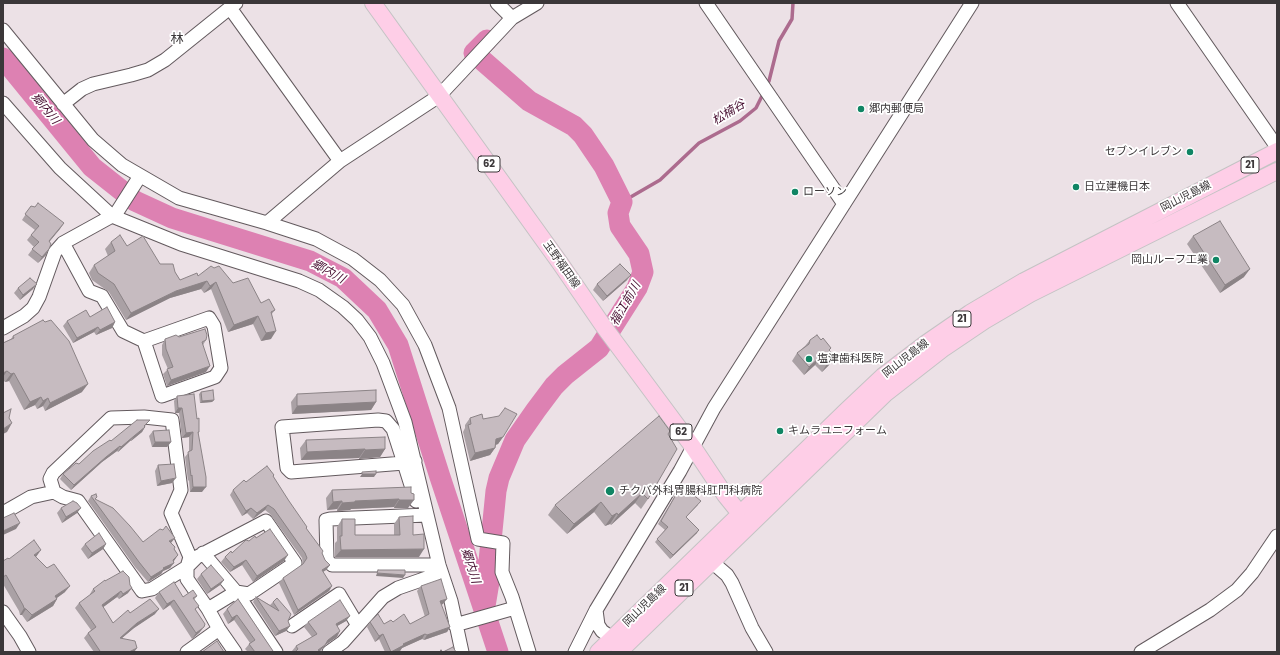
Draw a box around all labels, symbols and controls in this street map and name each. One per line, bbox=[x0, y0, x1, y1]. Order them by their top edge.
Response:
district label: 林 bbox=[171, 32, 183, 48]
water label: 郷内川 bbox=[28, 90, 62, 128]
water label: 松楠谷 bbox=[710, 97, 748, 129]
place label: 郷内郵便局 bbox=[869, 102, 924, 116]
marker: 郷内郵便局 bbox=[856, 104, 866, 114]
place label: セブンイレブン bbox=[1105, 145, 1182, 159]
marker: セブンイレブン bbox=[1185, 147, 1195, 157]
road number: 62 bbox=[478, 156, 500, 172]
road number: 21 bbox=[1241, 157, 1259, 173]
street label: 岡山児島線 bbox=[1159, 179, 1213, 215]
place label: 日立建機日本 bbox=[1084, 180, 1150, 194]
marker: 日立建機日本 bbox=[1071, 182, 1081, 192]
place label: ローソン bbox=[803, 185, 847, 199]
marker: ローソン bbox=[790, 187, 800, 197]
street label: 玉野福田線 bbox=[540, 239, 582, 291]
place label: 岡山ルーフ工業 bbox=[1131, 253, 1208, 267]
marker: 岡山ルーフ工業 bbox=[1211, 255, 1221, 265]
water label: 郷内川 bbox=[309, 257, 347, 287]
water label: 福江前川 bbox=[608, 280, 644, 328]
road number: 21 bbox=[953, 311, 971, 327]
street label: 岡山児島線 bbox=[880, 337, 932, 381]
place label: 塩津歯科医院 bbox=[817, 352, 883, 366]
marker: 塩津歯科医院 bbox=[804, 354, 814, 364]
road number: 62 bbox=[670, 424, 692, 440]
place label: キムラユニフォーム bbox=[788, 424, 887, 438]
marker: キムラユニフォーム bbox=[775, 426, 785, 436]
place label: チクバ外科胃腸科肛門科病院 bbox=[619, 484, 762, 498]
marker: チクバ外科胃腸科肛門科病院 bbox=[604, 485, 616, 497]
water label: 郷内川 bbox=[458, 547, 482, 585]
road number: 21 bbox=[675, 580, 693, 596]
street label: 岡山児島線 bbox=[621, 582, 669, 630]

